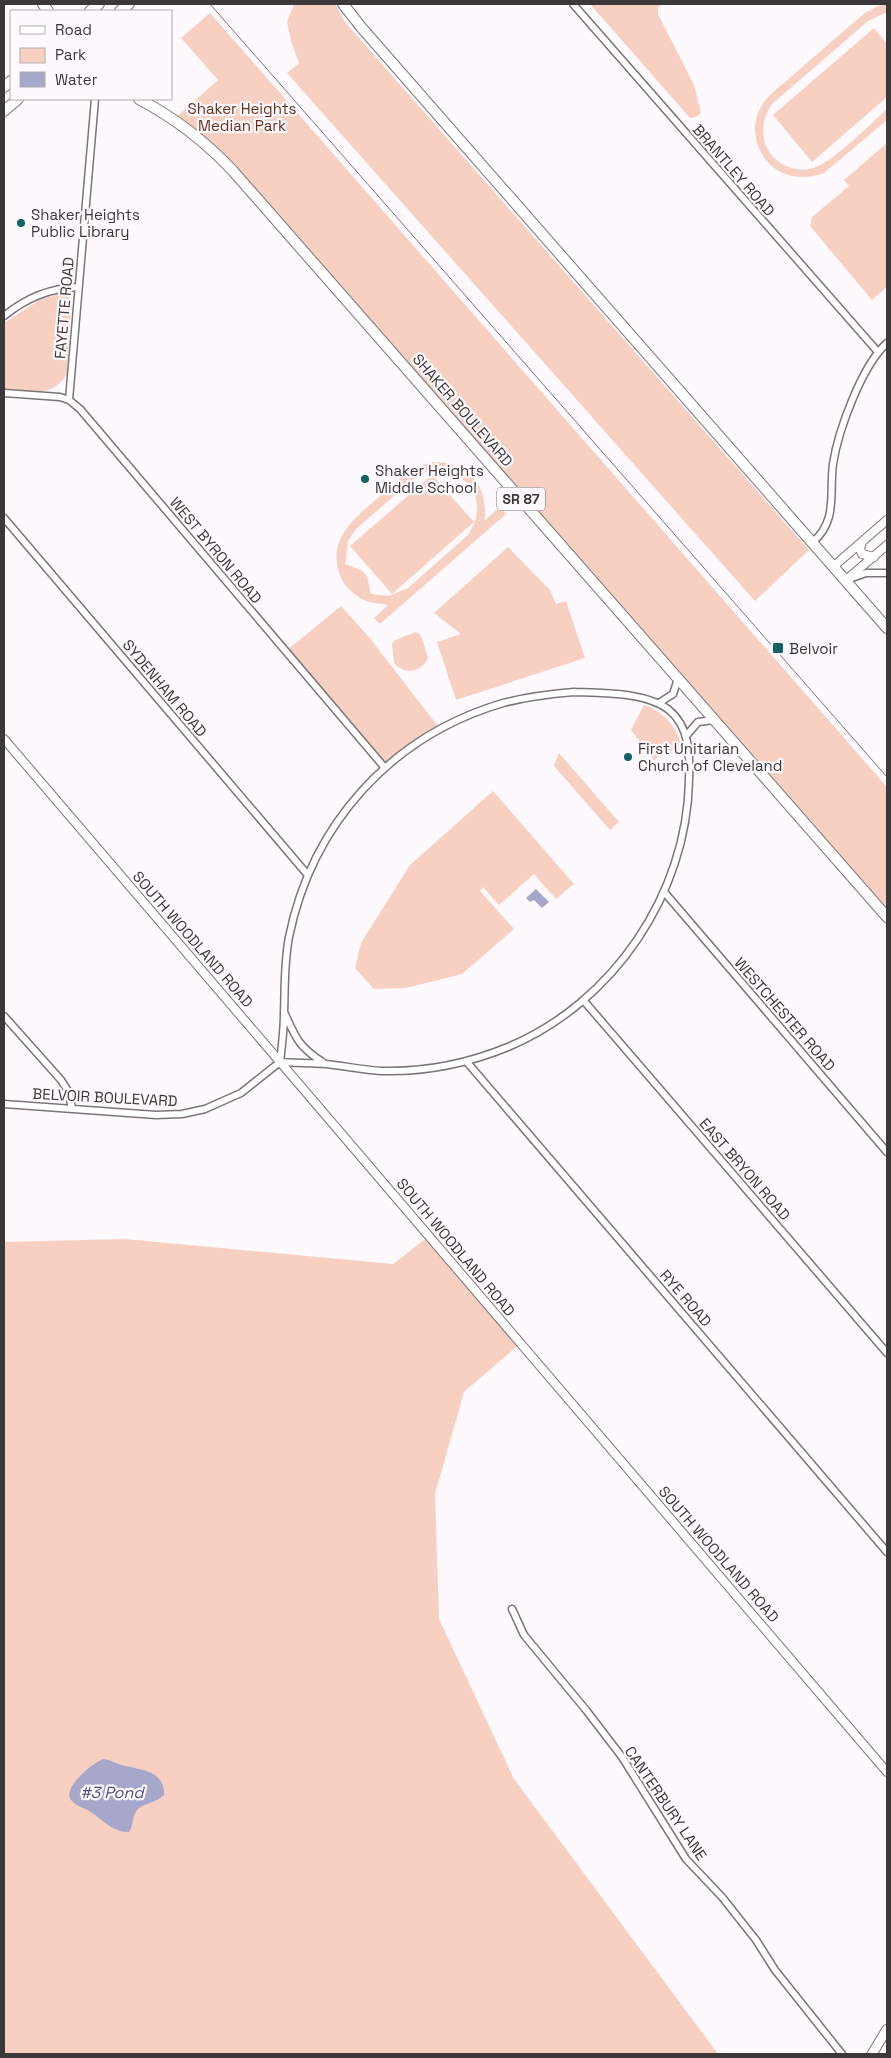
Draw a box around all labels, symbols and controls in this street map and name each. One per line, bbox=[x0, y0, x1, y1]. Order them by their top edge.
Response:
legend bbox=[10, 10, 172, 100]
text: Road bbox=[55, 20, 92, 39]
text: Park bbox=[55, 45, 86, 64]
text: Water bbox=[55, 70, 98, 89]
park label: Shaker Heights Median Park bbox=[188, 99, 297, 135]
street label: BRANTLEY ROAD bbox=[689, 120, 779, 220]
place label: Shaker Heights Public Library bbox=[31, 205, 140, 241]
marker: Shaker Heights Public Library bbox=[15, 217, 27, 229]
street label: FAYETTE ROAD bbox=[50, 256, 78, 360]
street label: SHAKER BOULEVARD bbox=[409, 350, 517, 470]
place label: Shaker Heights Middle School bbox=[375, 461, 484, 497]
marker: Shaker Heights Middle School bbox=[359, 473, 371, 485]
road number: SR 87 bbox=[497, 488, 545, 510]
street label: WEST BYRON ROAD bbox=[166, 493, 266, 607]
street label: SYDENHAM ROAD bbox=[119, 635, 211, 741]
place label: Belvoir bbox=[789, 639, 838, 658]
marker: Belvoir bbox=[771, 641, 785, 655]
place label: First Unitarian Church of Cleveland bbox=[638, 739, 782, 775]
marker: First Unitarian Church of Cleveland bbox=[622, 751, 634, 763]
street label: SOUTH WOODLAND ROAD bbox=[129, 867, 257, 1011]
street label: WESTCHESTER ROAD bbox=[730, 953, 840, 1075]
street label: BELVOIR BOULEVARD bbox=[32, 1084, 178, 1110]
street label: EAST BRYON ROAD bbox=[695, 1114, 795, 1224]
street label: SOUTH WOODLAND ROAD bbox=[393, 1174, 519, 1320]
street label: RYE ROAD bbox=[656, 1266, 716, 1330]
street label: SOUTH WOODLAND ROAD bbox=[655, 1482, 783, 1626]
street label: CANTERBURY LANE bbox=[621, 1742, 711, 1864]
water label: #3 Pond bbox=[80, 1782, 145, 1803]

